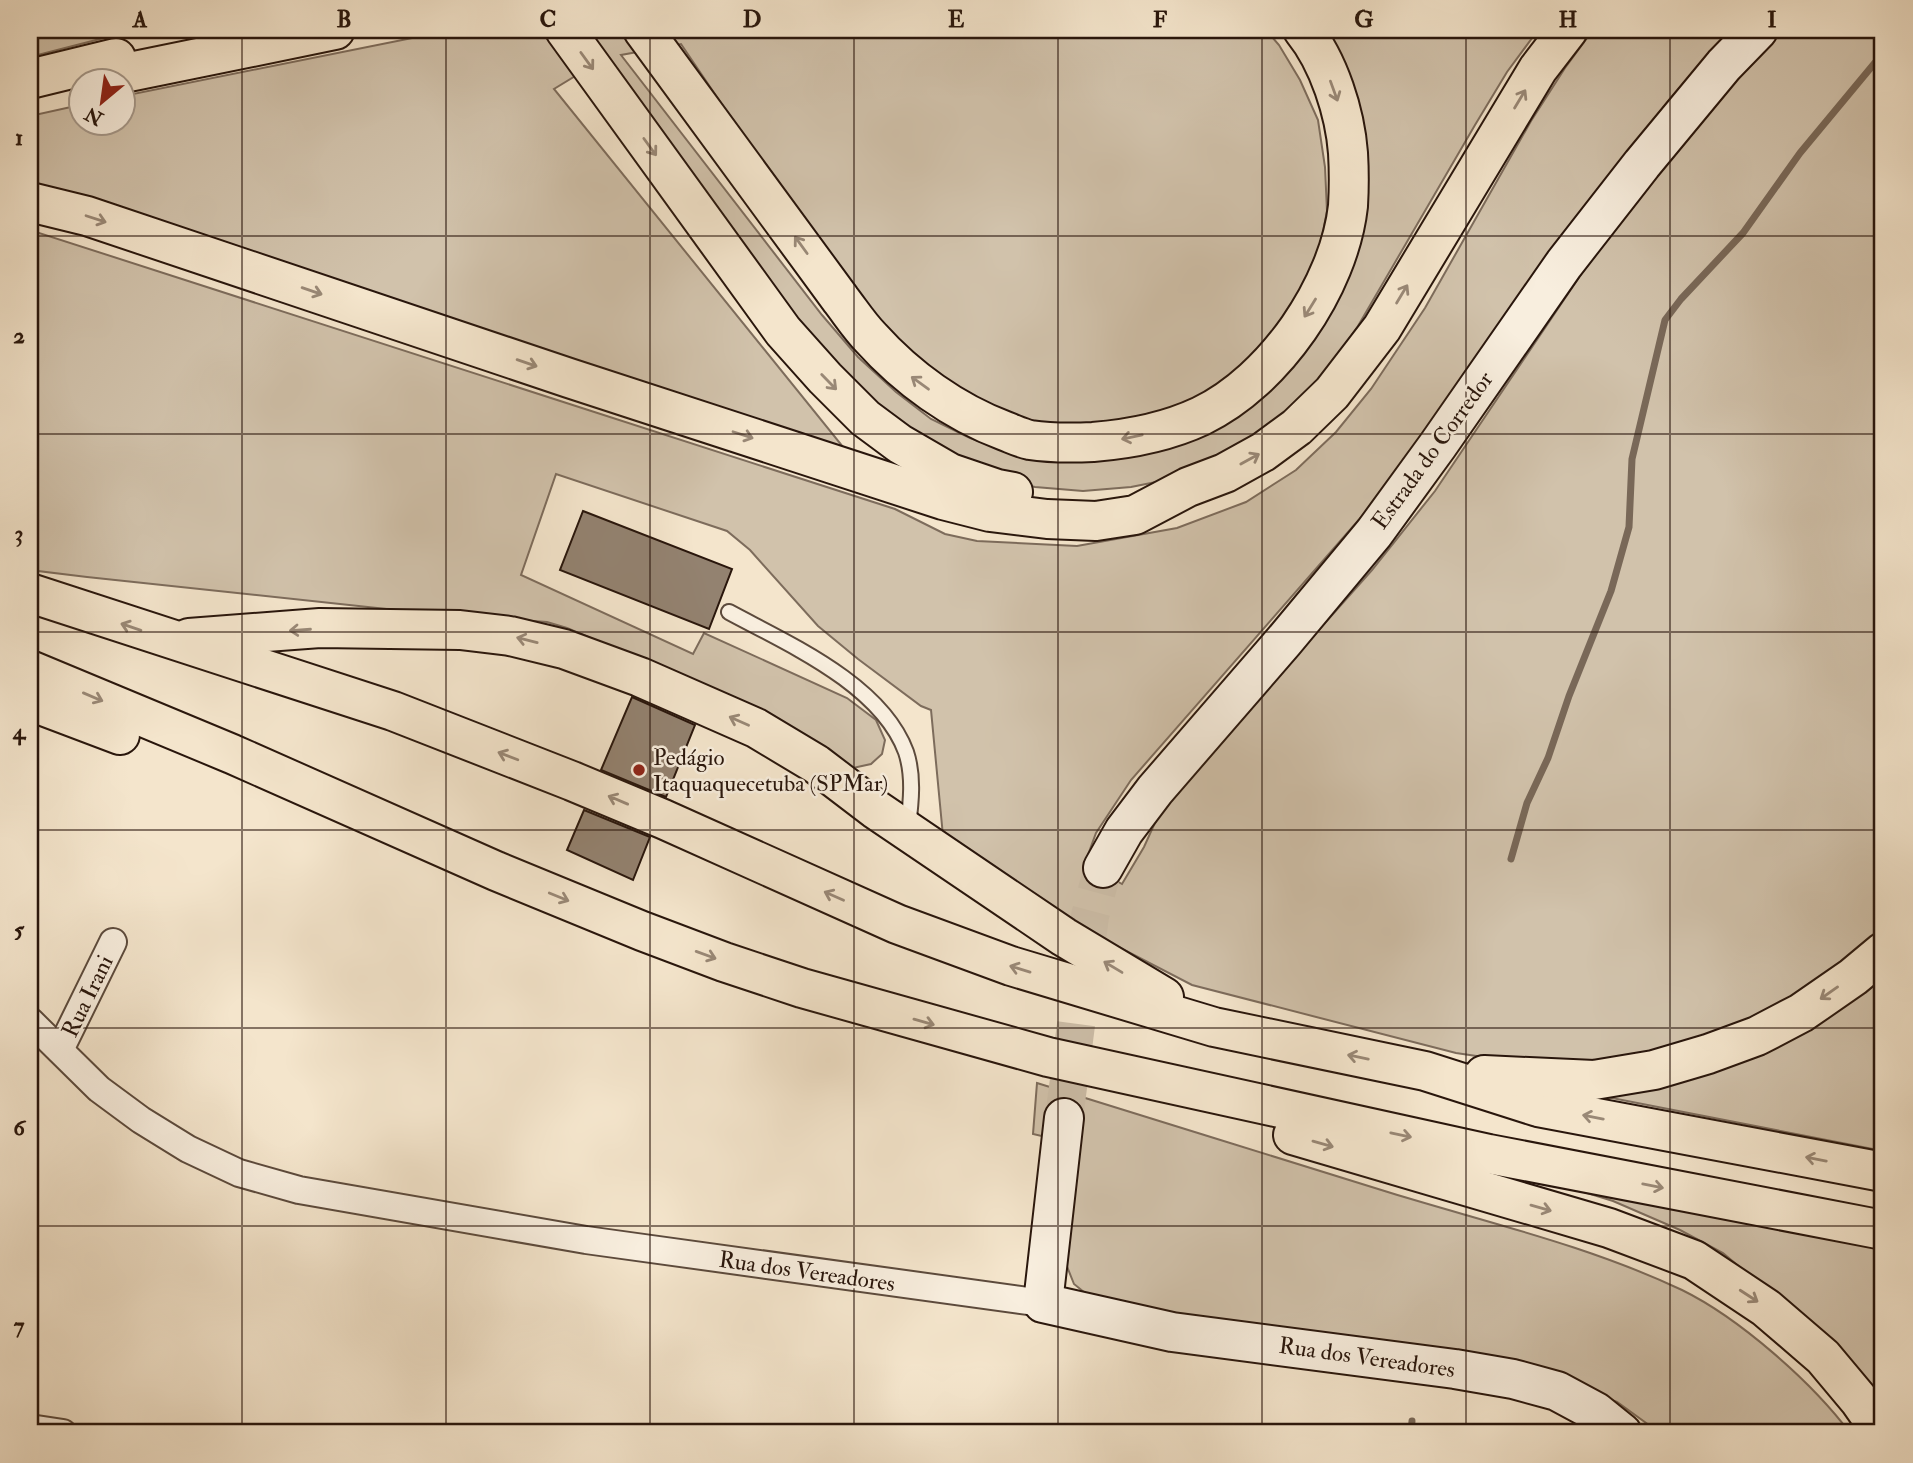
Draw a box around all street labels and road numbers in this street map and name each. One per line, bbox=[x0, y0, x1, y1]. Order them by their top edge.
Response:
street label: Estrada do Corredor bbox=[1365, 365, 1500, 535]
street label: Rua Irani bbox=[55, 950, 120, 1042]
street label: Rua dos Vereadores bbox=[717, 1245, 897, 1298]
street label: Rua dos Vereadores bbox=[1277, 1331, 1457, 1384]

